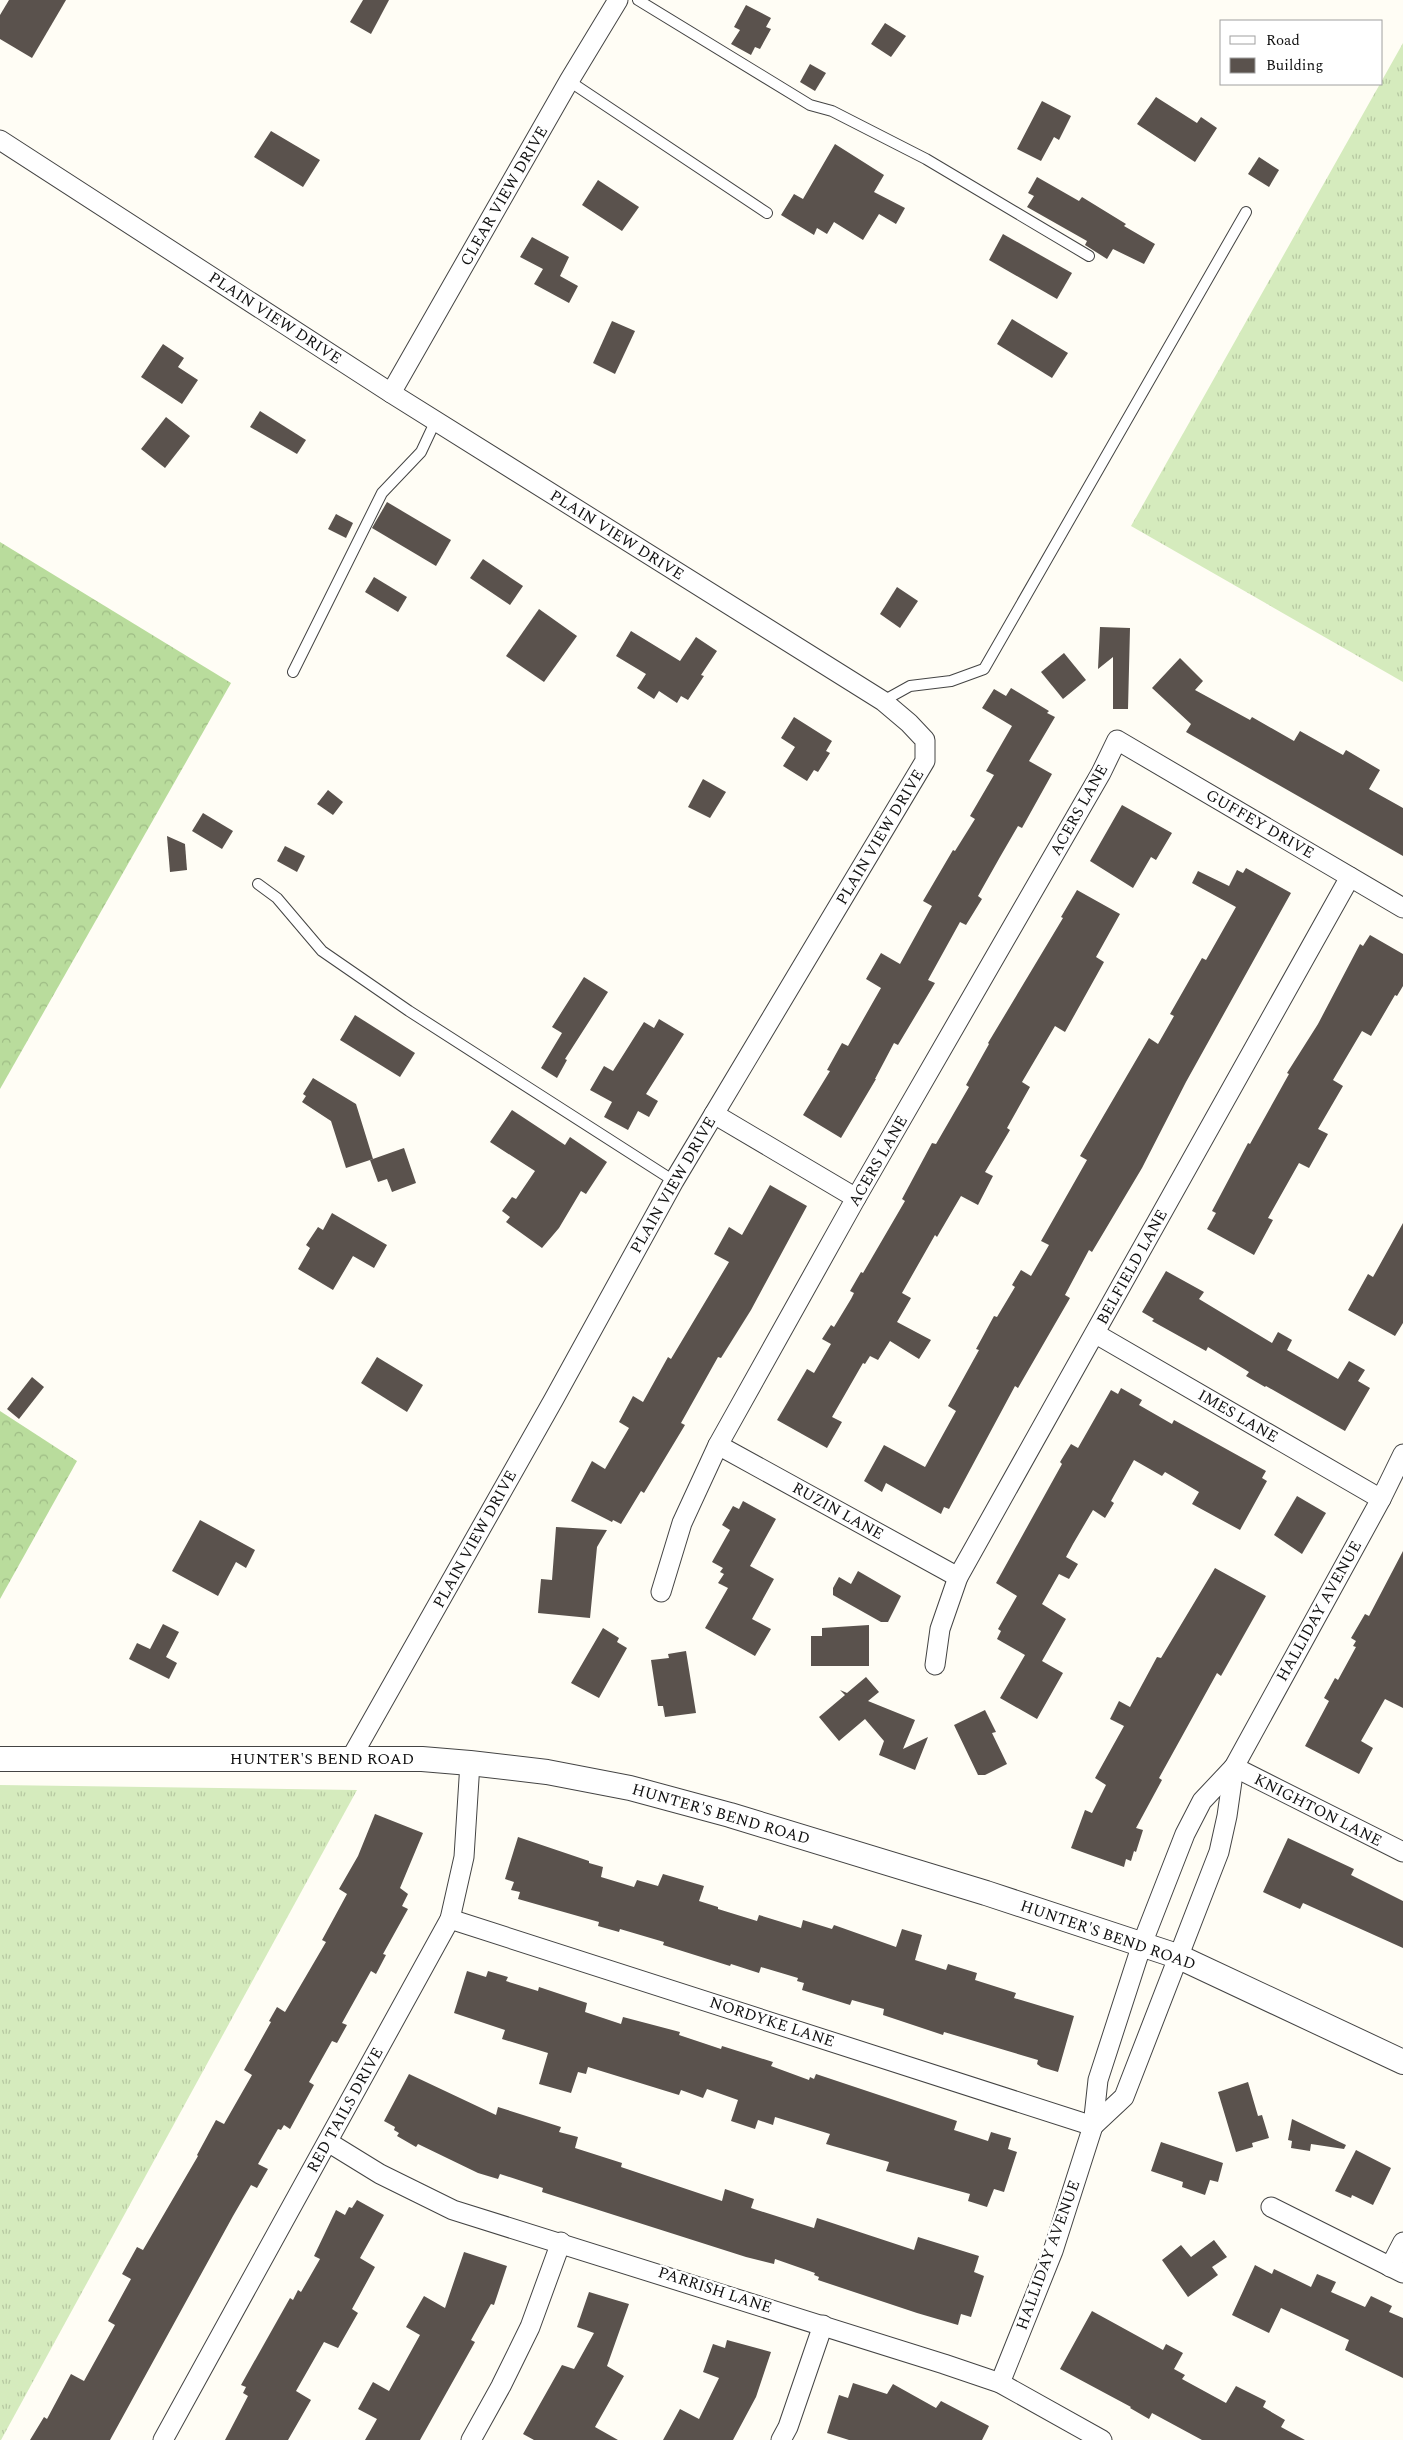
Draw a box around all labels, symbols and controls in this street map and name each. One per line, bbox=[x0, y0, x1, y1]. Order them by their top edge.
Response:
legend bbox=[1220, 20, 1383, 85]
text: Road bbox=[1266, 29, 1300, 52]
text: Building bbox=[1266, 54, 1323, 77]
street label: CLEAR VIEW DRIVE bbox=[454, 121, 554, 271]
street label: PLAIN VIEW DRIVE bbox=[204, 266, 346, 370]
street label: PLAIN VIEW DRIVE bbox=[545, 484, 689, 586]
street label: ACERS LANE bbox=[1044, 760, 1114, 860]
street label: PLAIN VIEW DRIVE bbox=[830, 765, 930, 909]
street label: GUFFEY DRIVE bbox=[1201, 783, 1319, 865]
street label: ACERS LANE bbox=[842, 1111, 914, 1211]
street label: PLAIN VIEW DRIVE bbox=[624, 1112, 722, 1258]
street label: BELFIELD LANE bbox=[1090, 1205, 1174, 1329]
street label: IMES LANE bbox=[1193, 1383, 1283, 1449]
street label: PLAIN VIEW DRIVE bbox=[427, 1466, 523, 1612]
street label: RUZIN LANE bbox=[788, 1476, 888, 1546]
street label: HALLIDAY AVENUE bbox=[1270, 1536, 1368, 1686]
street label: HUNTER'S BEND ROAD bbox=[230, 1747, 414, 1771]
street label: KNIGHTON LANE bbox=[1250, 1767, 1386, 1853]
street label: HUNTER'S BEND ROAD bbox=[629, 1777, 813, 1851]
street label: HUNTER'S BEND ROAD bbox=[1017, 1894, 1199, 1976]
street label: NORDYKE LANE bbox=[706, 1990, 838, 2054]
street label: RED TAILS DRIVE bbox=[301, 2043, 389, 2177]
street label: HALLIDAY AVENUE bbox=[1010, 2177, 1086, 2333]
street label: PARRISH LANE bbox=[655, 2260, 775, 2320]

